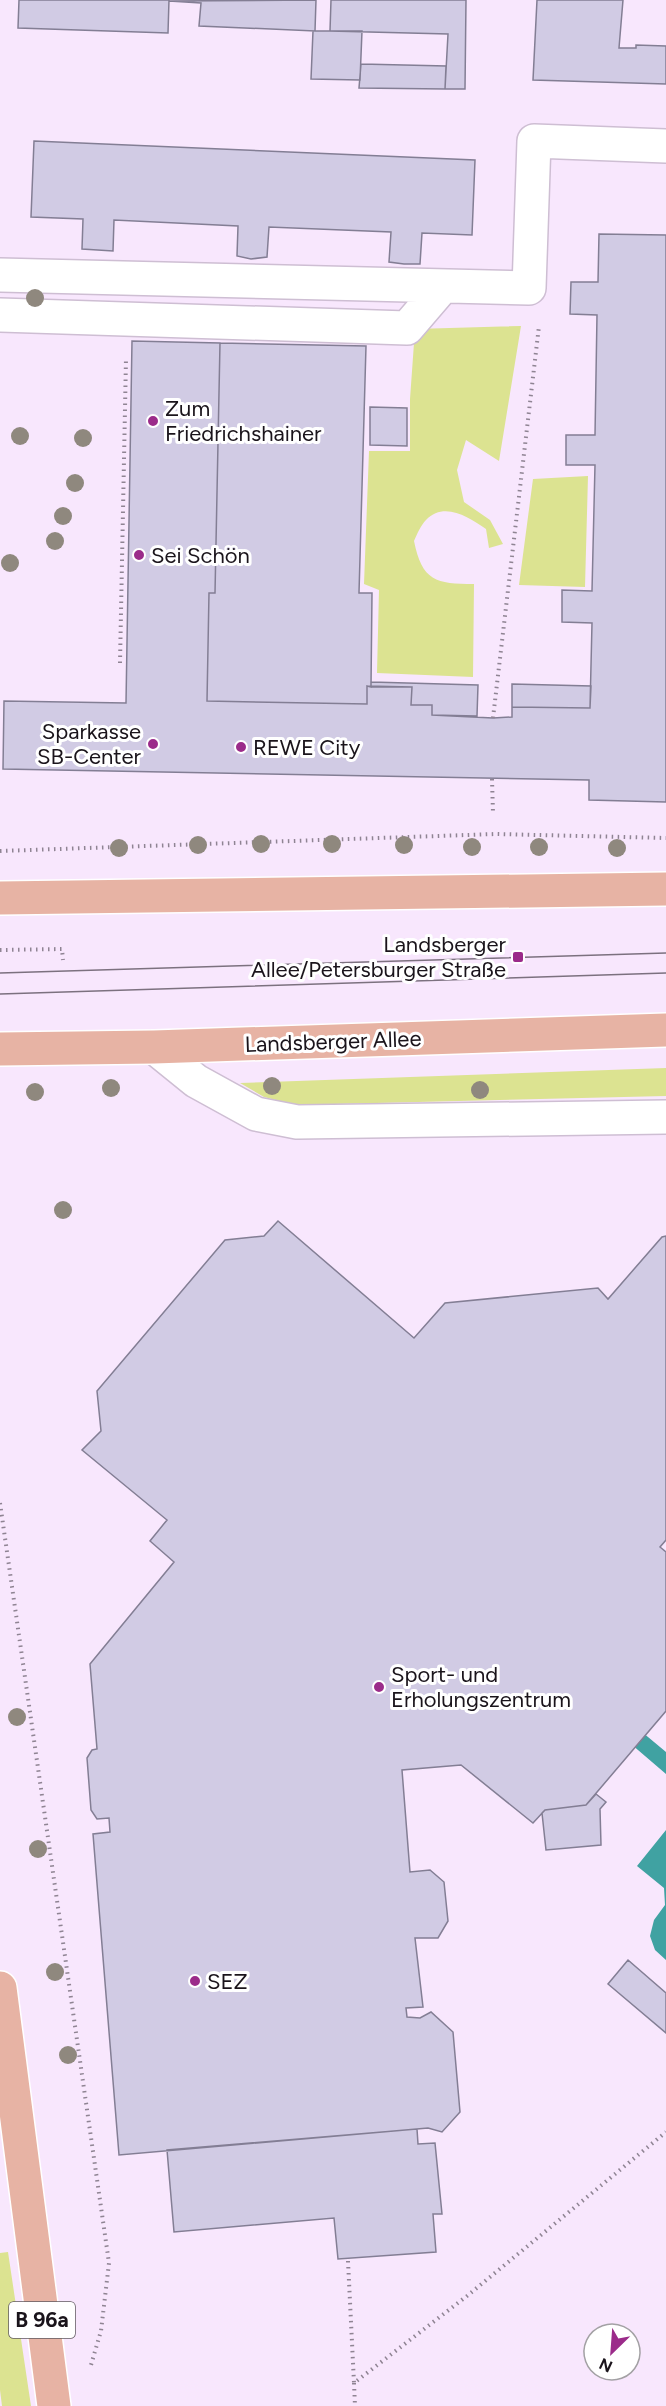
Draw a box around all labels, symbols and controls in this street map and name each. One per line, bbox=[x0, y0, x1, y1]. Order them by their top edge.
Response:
place label: Zum Friedrichshainer bbox=[165, 395, 322, 447]
marker: Zum Friedrichshainer bbox=[146, 414, 160, 428]
place label: Sei Schön bbox=[151, 542, 250, 569]
marker: Sei Schön bbox=[132, 548, 146, 562]
place label: Sparkasse SB-Center bbox=[37, 718, 142, 770]
place label: REWE City bbox=[253, 734, 361, 761]
marker: Sparkasse SB-Center bbox=[146, 737, 160, 751]
marker: REWE City bbox=[234, 740, 248, 754]
place label: Landsberger Allee/Petersburger Straße bbox=[251, 931, 507, 983]
marker: Landsberger Allee/Petersburger Straße bbox=[511, 950, 525, 964]
street label: Landsberger Allee bbox=[244, 1025, 422, 1058]
place label: Sport- und Erholungszentrum bbox=[391, 1661, 571, 1713]
marker: Sport- und Erholungszentrum bbox=[372, 1680, 386, 1694]
place label: SEZ bbox=[207, 1968, 248, 1995]
marker: SEZ bbox=[188, 1974, 202, 1988]
road number: B 96a bbox=[9, 2302, 75, 2338]
north arrow bbox=[582, 2322, 642, 2382]
text: N bbox=[596, 2354, 615, 2376]

